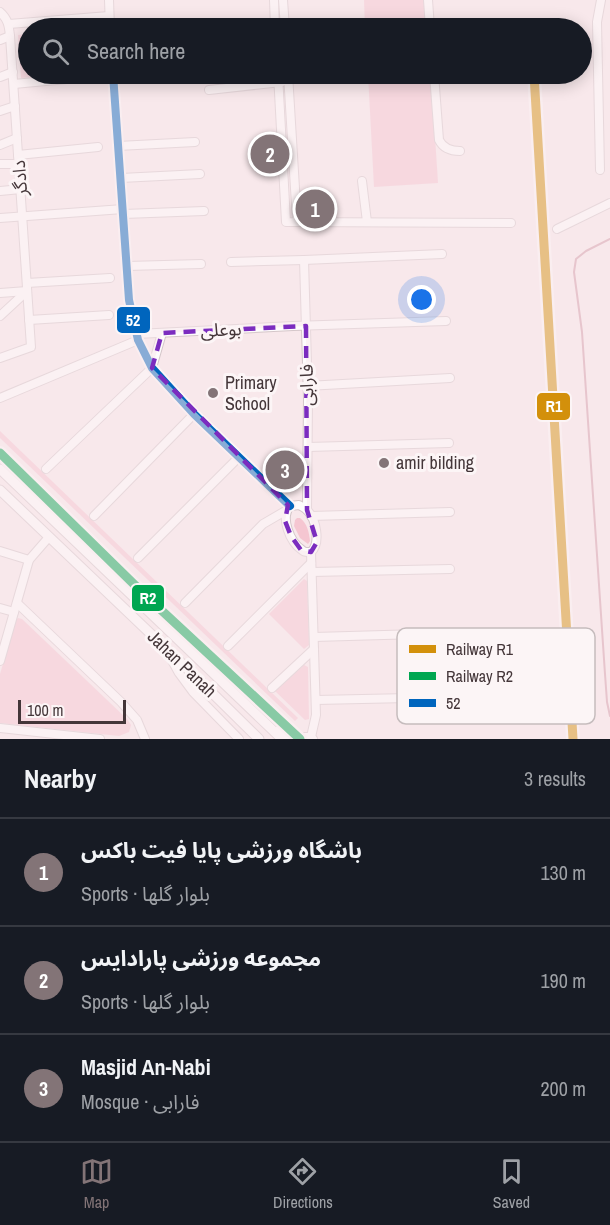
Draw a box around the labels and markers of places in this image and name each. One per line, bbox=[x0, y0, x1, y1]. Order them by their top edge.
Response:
pin: 2 bbox=[250, 132, 290, 176]
pin: 1 bbox=[296, 186, 334, 232]
place label: Primary School bbox=[225, 370, 277, 416]
marker: Primary School bbox=[206, 386, 220, 400]
pin: 3 bbox=[266, 448, 304, 492]
place label: amir bilding bbox=[396, 450, 475, 475]
marker: amir bilding bbox=[377, 456, 391, 470]

